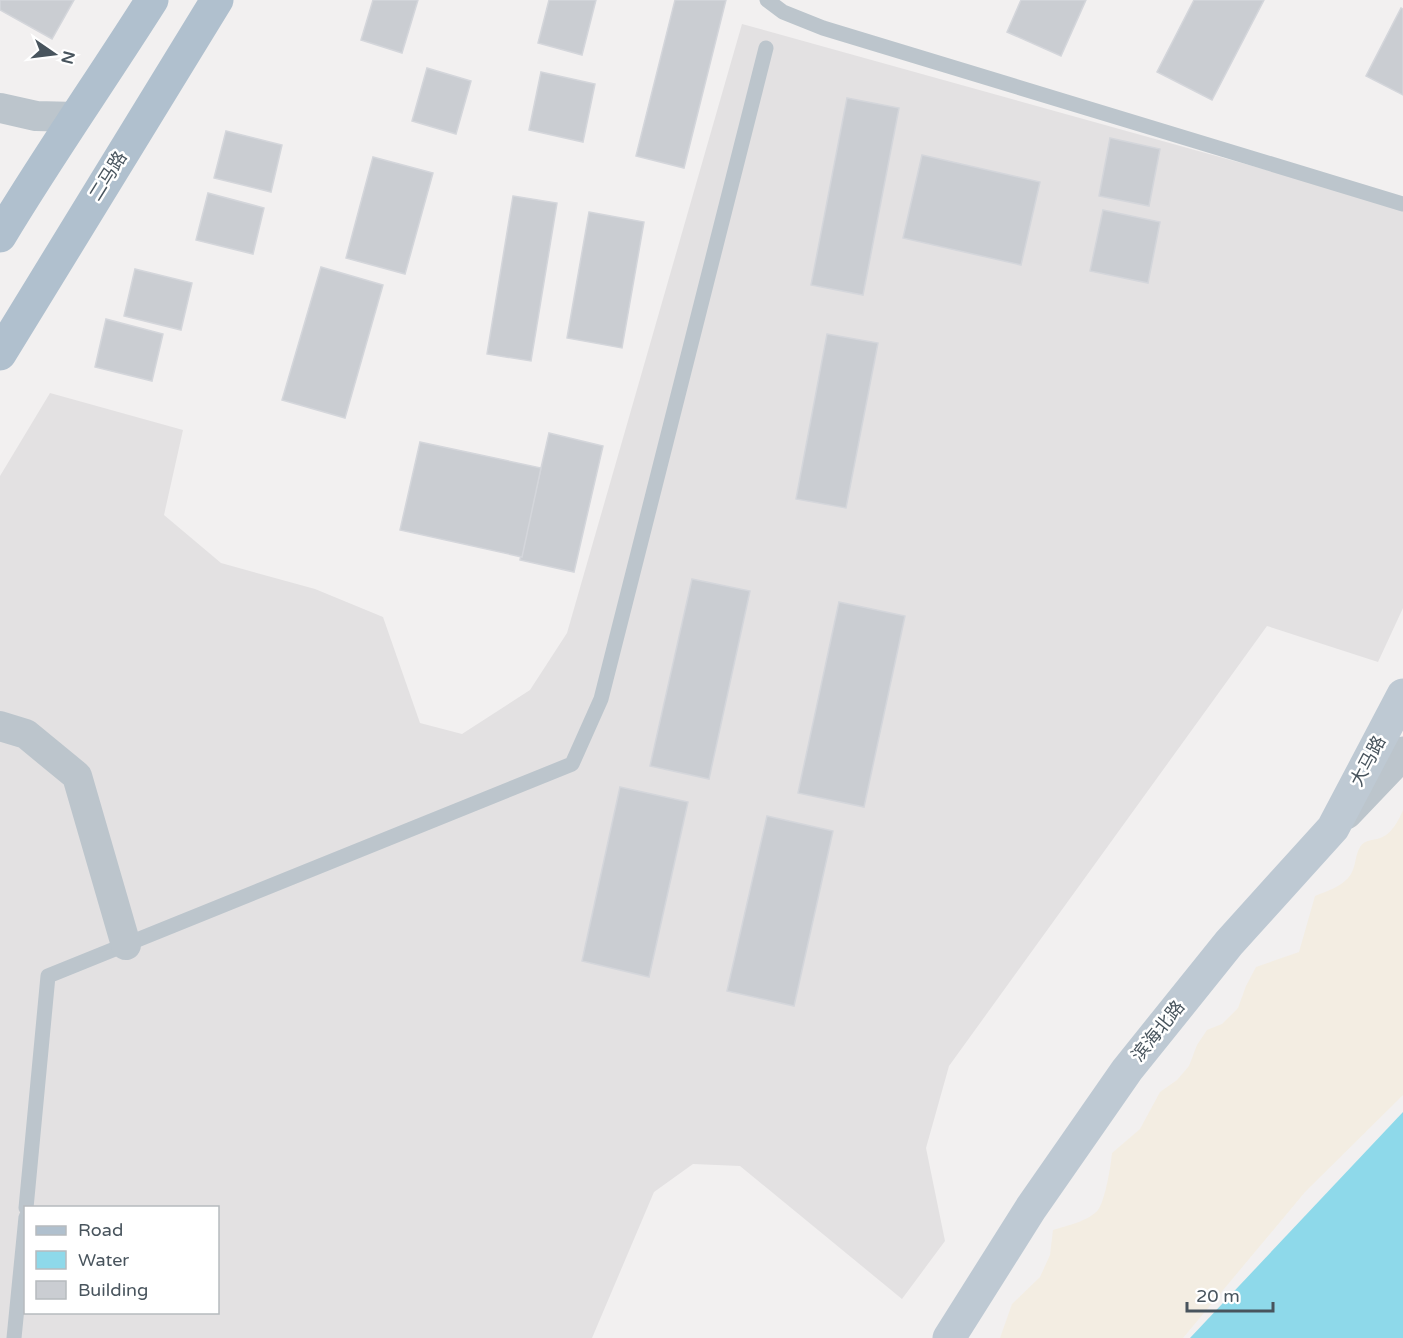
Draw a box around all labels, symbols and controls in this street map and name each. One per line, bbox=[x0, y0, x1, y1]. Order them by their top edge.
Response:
north arrow bbox=[24, 24, 84, 84]
text: N bbox=[56, 49, 79, 66]
street label: 二马路 bbox=[84, 147, 132, 205]
street label: 大马路 bbox=[1346, 732, 1390, 790]
street label: 滨海北路 bbox=[1127, 996, 1189, 1066]
legend bbox=[24, 1206, 219, 1314]
text: Road bbox=[78, 1219, 123, 1241]
text: Water bbox=[78, 1249, 129, 1271]
scale bar bbox=[1187, 1275, 1272, 1313]
text: Building bbox=[78, 1279, 148, 1301]
text: 20 m bbox=[1196, 1285, 1240, 1307]

